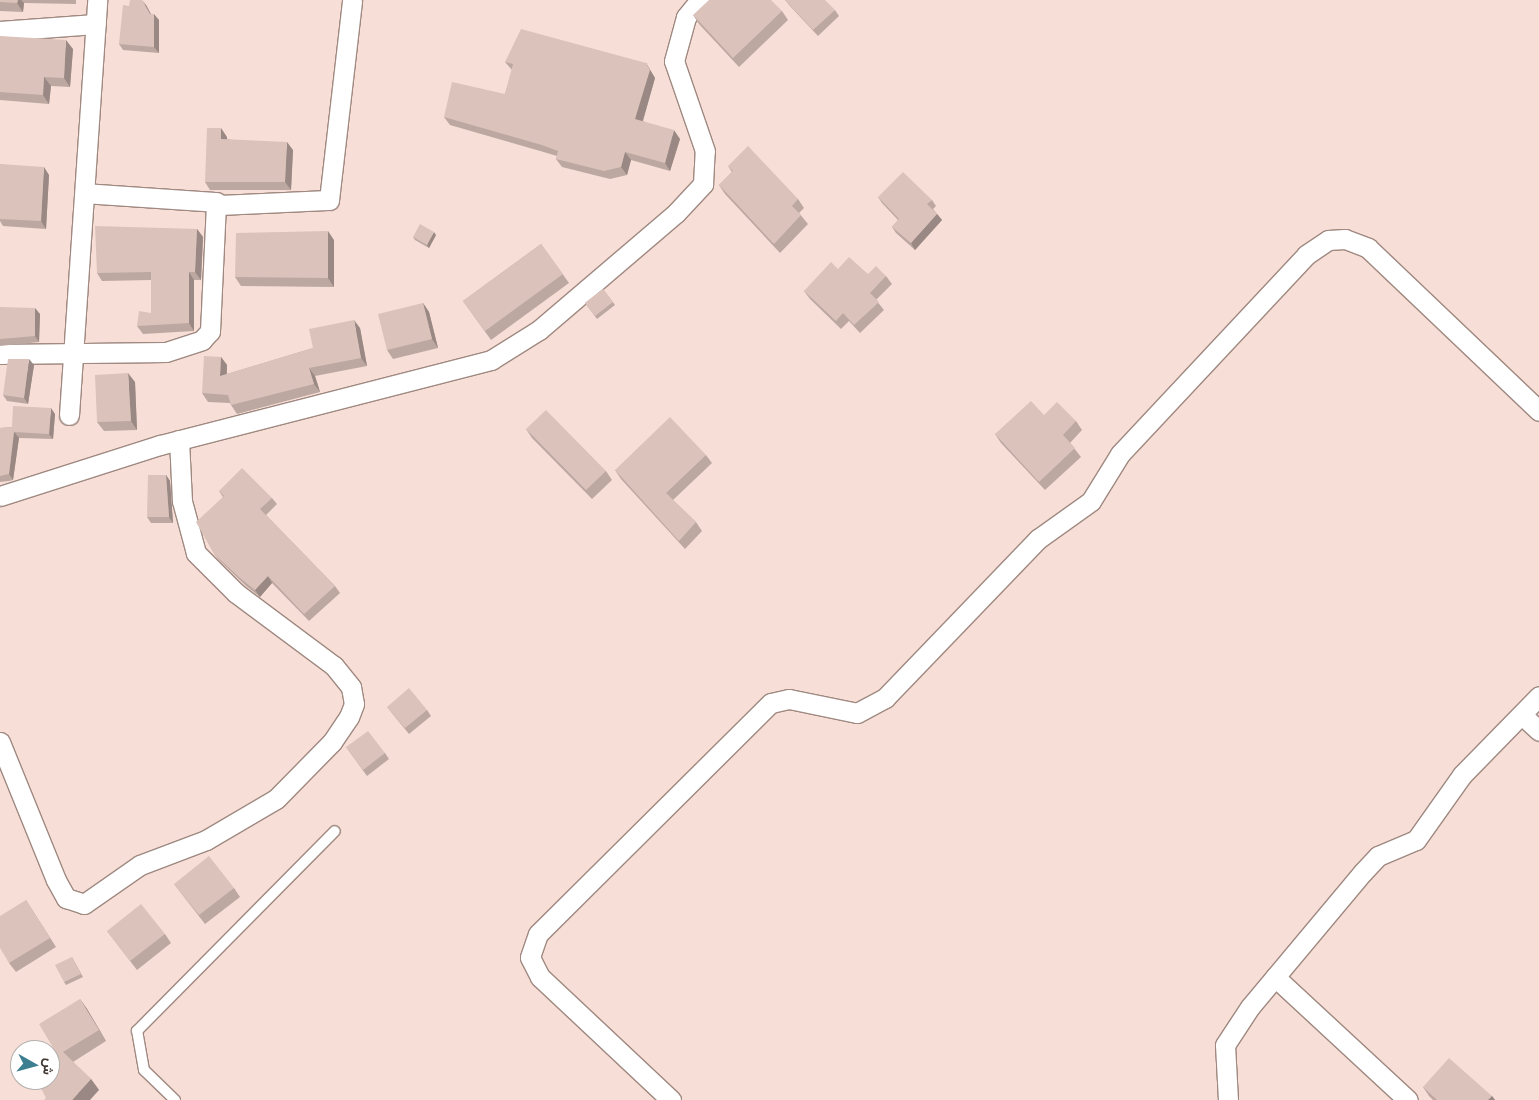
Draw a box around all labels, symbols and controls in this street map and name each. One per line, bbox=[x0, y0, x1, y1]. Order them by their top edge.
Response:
north arrow bbox=[10, 1040, 60, 1090]
text: ش bbox=[40, 1057, 58, 1076]

